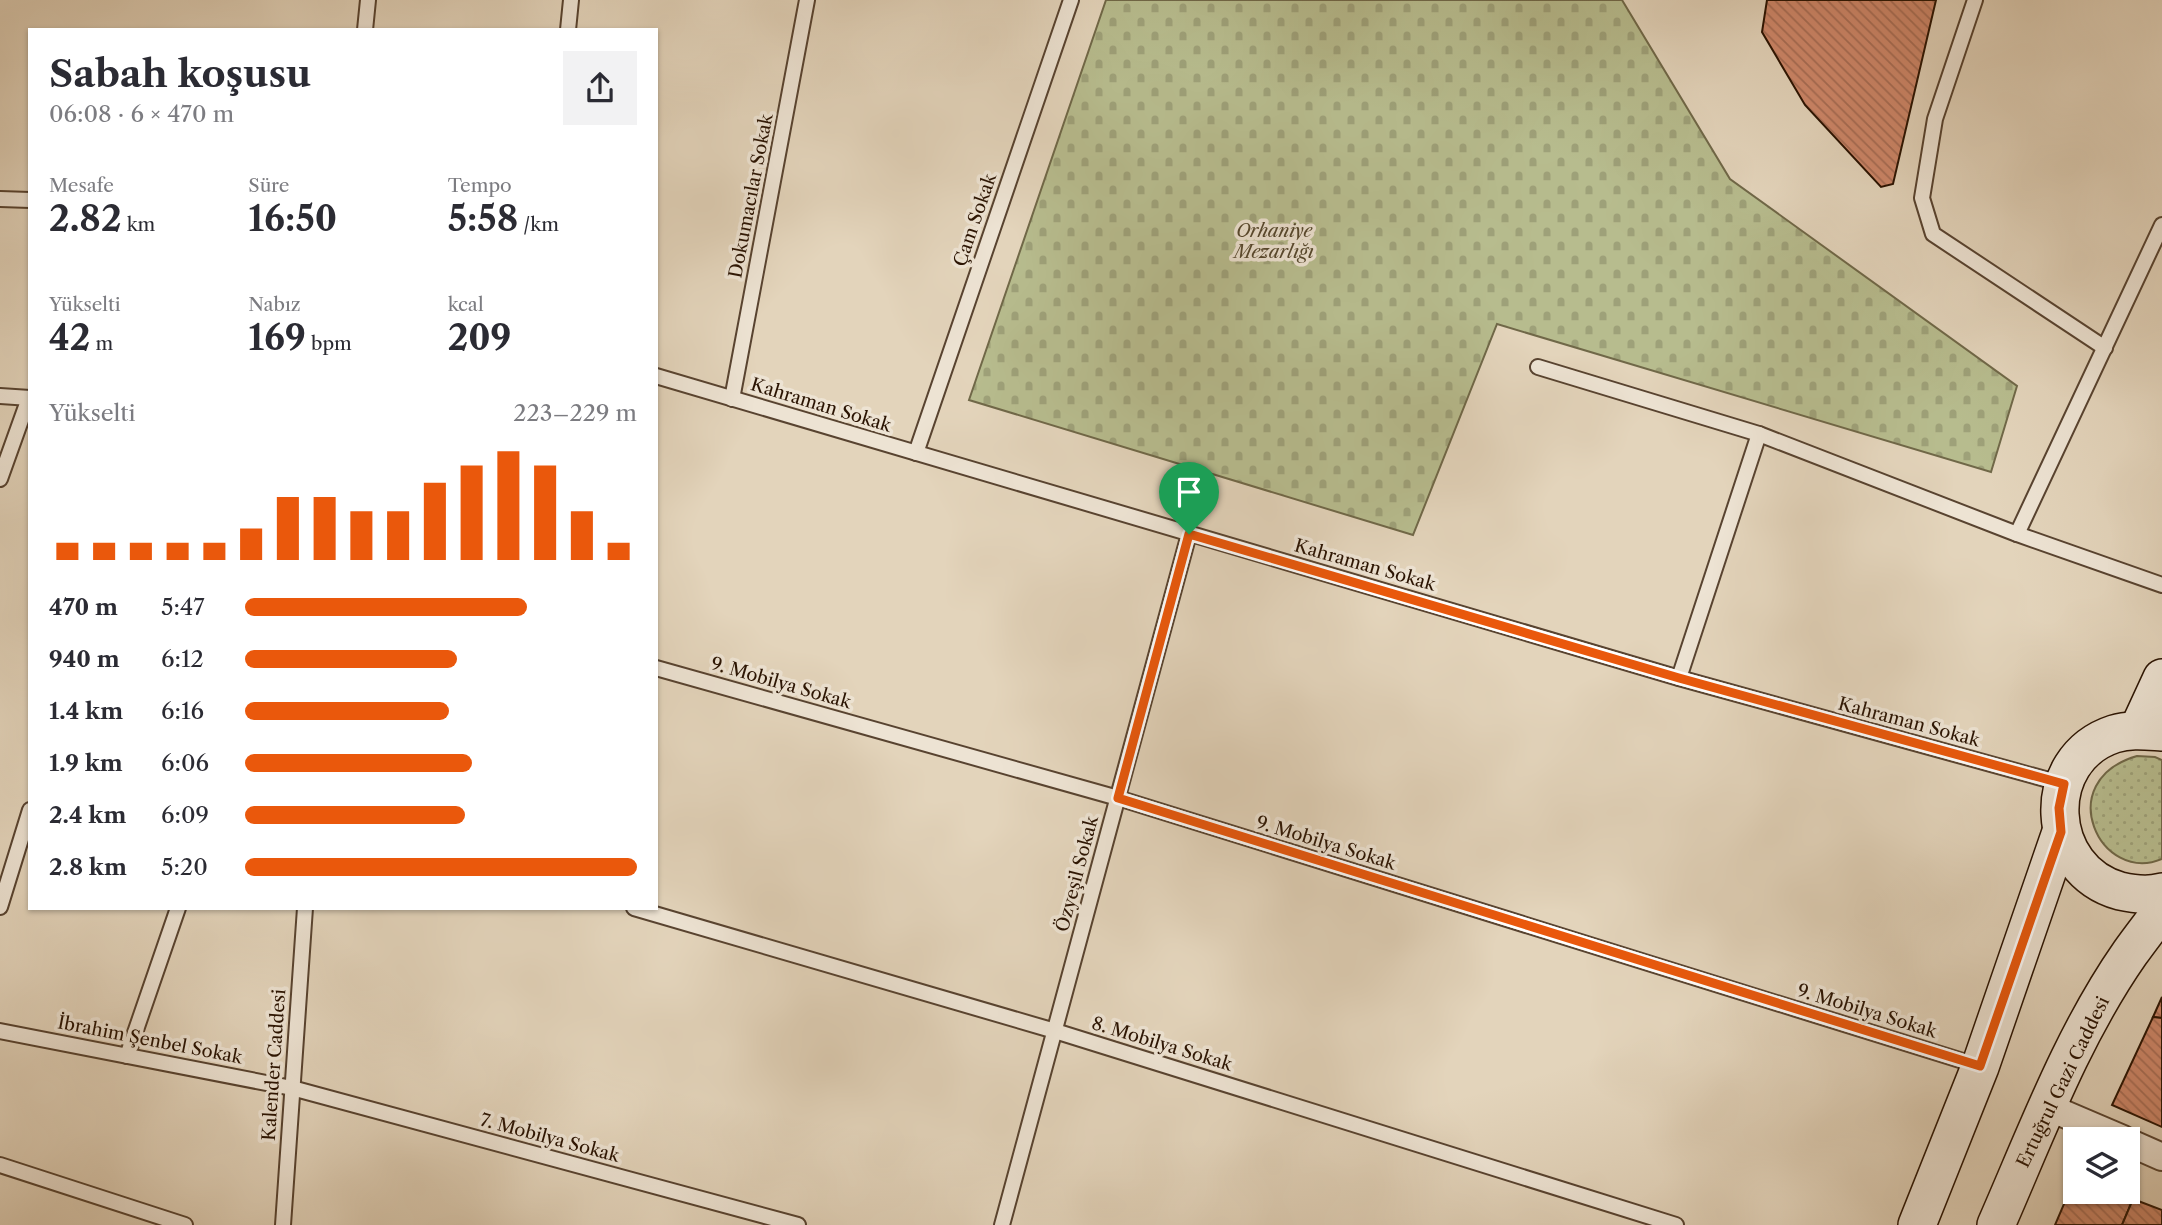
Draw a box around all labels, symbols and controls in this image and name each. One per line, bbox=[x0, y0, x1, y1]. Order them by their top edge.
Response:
text: Sabah koşusu bbox=[49, 50, 311, 97]
button: share bbox=[563, 51, 637, 125]
text: 06:08 · 6 × 470 m bbox=[49, 100, 234, 128]
street label: Dokumacılar Sokak bbox=[724, 110, 778, 280]
street label: Çam Sokak bbox=[949, 169, 1002, 269]
text: Mesafe bbox=[49, 174, 114, 197]
text: Süre bbox=[248, 174, 290, 197]
text: Tempo bbox=[448, 174, 512, 197]
text: 2.82 bbox=[49, 197, 122, 240]
text: 16:50 bbox=[248, 197, 337, 240]
text: 5:58 bbox=[448, 197, 518, 240]
text: km bbox=[122, 213, 155, 236]
text: /km bbox=[518, 213, 559, 236]
park label: Orhaniye Mezarlığı bbox=[1232, 220, 1314, 263]
text: Yükselti bbox=[49, 293, 120, 316]
text: Nabız bbox=[248, 293, 301, 316]
text: kcal bbox=[448, 293, 484, 316]
text: 42 bbox=[49, 316, 90, 359]
text: 169 bbox=[248, 316, 306, 359]
text: 209 bbox=[448, 316, 512, 359]
text: m bbox=[90, 332, 113, 355]
text: bpm bbox=[306, 332, 352, 355]
street label: Kahraman Sokak bbox=[748, 373, 895, 437]
text: Yükselti bbox=[49, 399, 136, 427]
text: 223–229 m bbox=[513, 399, 637, 427]
pin bbox=[1159, 462, 1219, 534]
icon: arrive bbox=[1170, 473, 1208, 511]
street label: Kahraman Sokak bbox=[1292, 534, 1440, 596]
text: 470 m bbox=[49, 593, 118, 621]
text: 5:47 bbox=[161, 593, 205, 621]
text: 940 m bbox=[49, 645, 120, 673]
text: 6:12 bbox=[161, 645, 204, 673]
street label: 9. Mobilya Sokak bbox=[708, 652, 855, 714]
street label: Kahraman Sokak bbox=[1836, 693, 1984, 752]
text: 1.4 km bbox=[49, 697, 123, 725]
text: 6:16 bbox=[161, 697, 204, 725]
text: 1.9 km bbox=[49, 749, 123, 777]
text: 6:06 bbox=[161, 749, 209, 777]
text: 2.4 km bbox=[49, 801, 126, 829]
text: 6:09 bbox=[161, 801, 209, 829]
street label: 9. Mobilya Sokak bbox=[1253, 811, 1400, 875]
street label: Özyeşil Sokak bbox=[1050, 812, 1103, 934]
text: 2.8 km bbox=[49, 853, 127, 881]
text: 5:20 bbox=[161, 853, 208, 881]
street label: 9. Mobilya Sokak bbox=[1794, 979, 1941, 1043]
street label: Kalender Caddesi bbox=[258, 988, 290, 1142]
street label: Ertuğrul Gazi Caddesi bbox=[2012, 992, 2114, 1171]
street label: İbrahim Şenbel Sokak bbox=[56, 1010, 246, 1069]
street label: 8. Mobilya Sokak bbox=[1089, 1012, 1236, 1076]
street label: 7. Mobilya Sokak bbox=[478, 1109, 623, 1168]
map controls bbox=[2063, 1127, 2140, 1204]
button: layers bbox=[2063, 1127, 2140, 1204]

